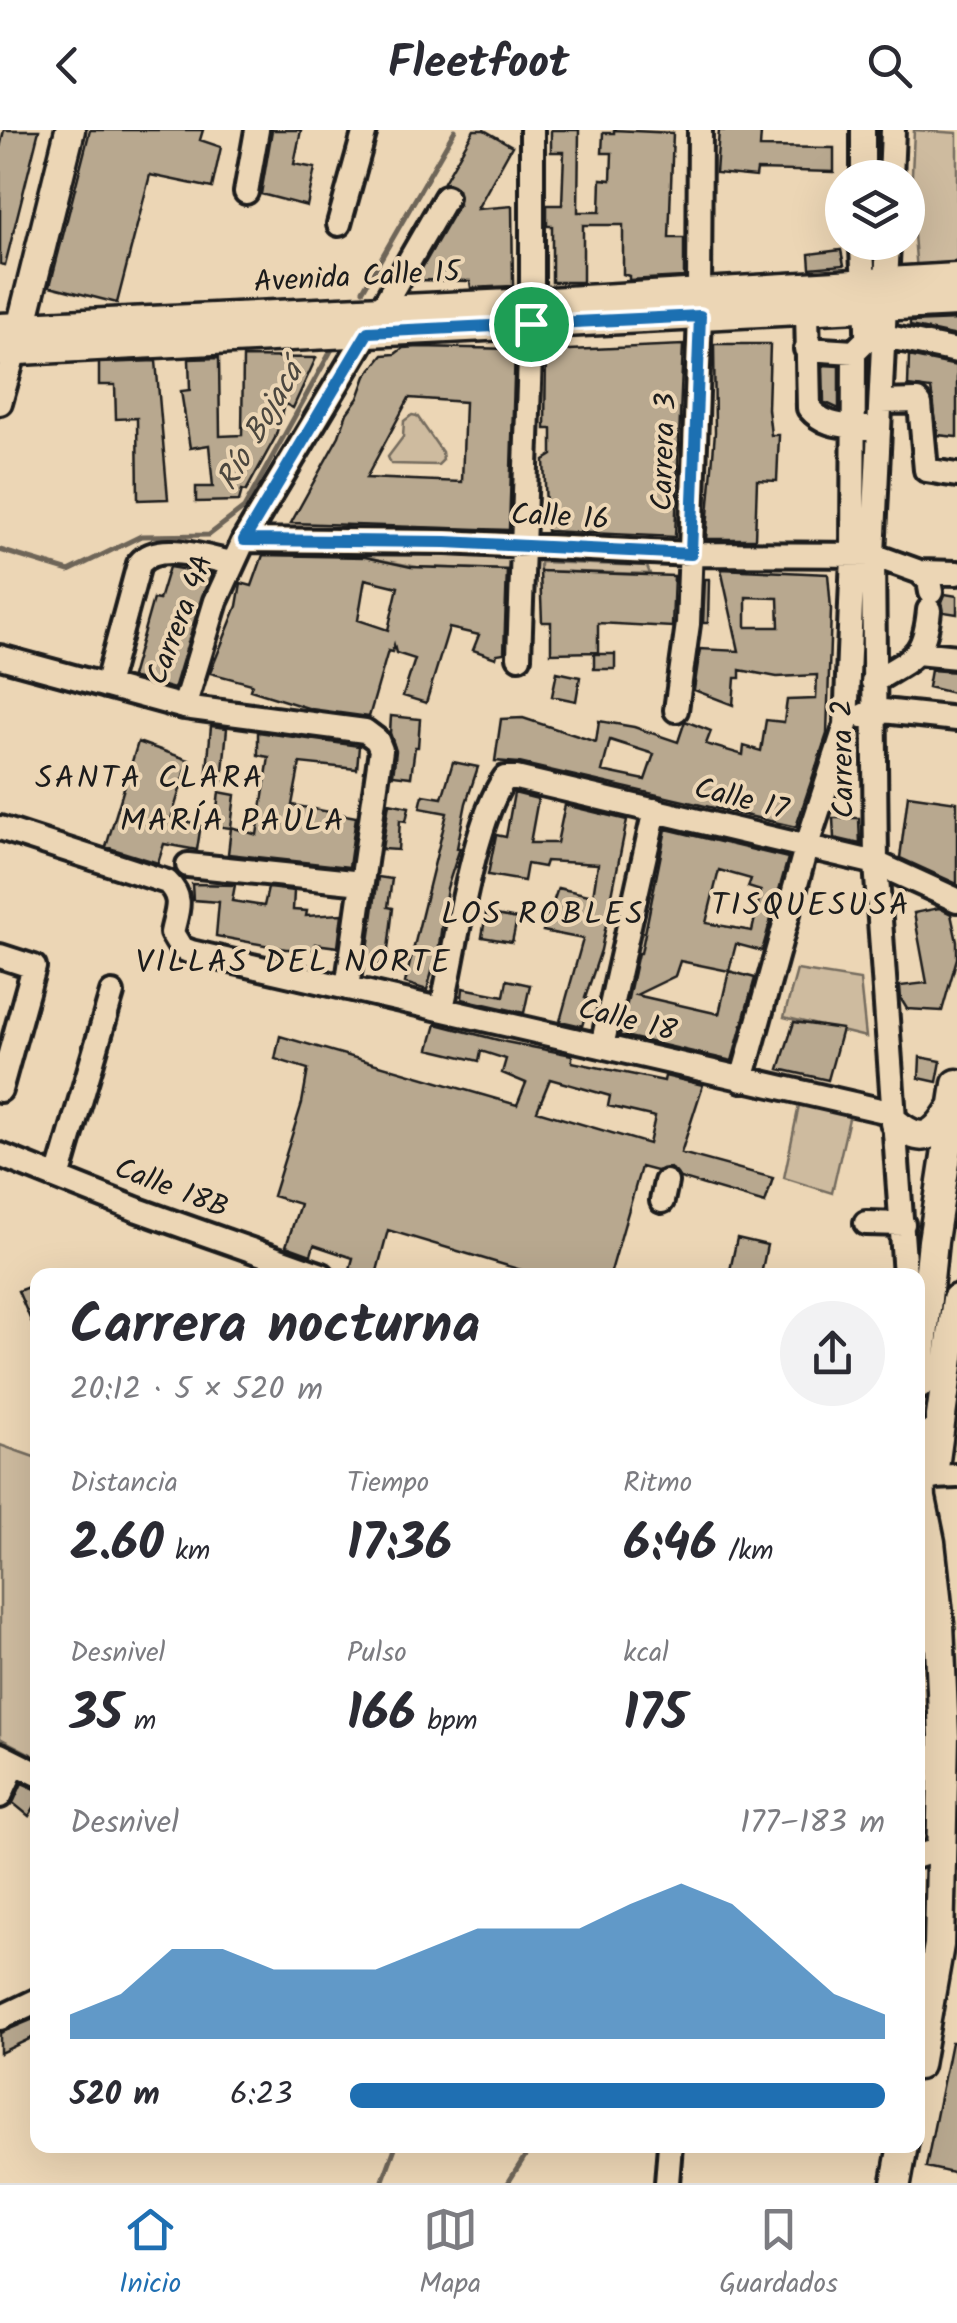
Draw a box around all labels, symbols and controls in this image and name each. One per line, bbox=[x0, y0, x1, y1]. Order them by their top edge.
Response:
text: Fleetfoot bbox=[388, 29, 569, 101]
icon: back bbox=[40, 38, 95, 93]
icon: search bbox=[862, 38, 917, 93]
map controls bbox=[825, 160, 925, 260]
button: layers bbox=[825, 160, 925, 260]
street label: Avenida Calle 15 bbox=[253, 249, 463, 307]
pin bbox=[489, 282, 574, 367]
icon: arrive bbox=[504, 297, 559, 352]
water label: Río Bojacá bbox=[204, 345, 323, 501]
street label: Carrera 3 bbox=[639, 392, 691, 512]
street label: Calle 16 bbox=[510, 491, 610, 545]
street label: Carrera 4A bbox=[134, 548, 228, 692]
street label: Carrera 2 bbox=[819, 699, 869, 819]
district label: SANTA CLARA bbox=[35, 754, 265, 805]
street label: Calle 17 bbox=[689, 765, 794, 835]
district label: MARÍA PAULA bbox=[120, 797, 346, 848]
district label: TISQUESUSA bbox=[711, 881, 911, 932]
district label: LOS ROBLES bbox=[441, 890, 645, 941]
district label: VILLAS DEL NORTE bbox=[136, 938, 452, 989]
street label: Calle 18 bbox=[573, 986, 682, 1057]
street label: Calle 18B bbox=[107, 1145, 235, 1233]
text: Carrera nocturna bbox=[70, 1284, 480, 1371]
button: share bbox=[780, 1301, 885, 1406]
text: 20:12 · 5 × 520 m bbox=[70, 1365, 323, 1416]
text: Distancia bbox=[70, 1461, 178, 1506]
text: Tiempo bbox=[347, 1461, 429, 1506]
text: Ritmo bbox=[623, 1461, 692, 1506]
text: 2.60 bbox=[70, 1506, 164, 1586]
text: 17:36 bbox=[347, 1506, 452, 1586]
text: 6:46 bbox=[623, 1506, 717, 1586]
text: km bbox=[164, 1529, 210, 1574]
text: /km bbox=[717, 1529, 774, 1574]
text: Desnivel bbox=[70, 1631, 165, 1676]
text: Pulso bbox=[347, 1631, 407, 1676]
text: kcal bbox=[623, 1631, 669, 1676]
text: 35 bbox=[70, 1676, 123, 1756]
text: 166 bbox=[347, 1676, 416, 1756]
text: 175 bbox=[623, 1676, 687, 1756]
text: m bbox=[123, 1699, 156, 1744]
text: bpm bbox=[416, 1699, 478, 1744]
text: Desnivel bbox=[70, 1798, 179, 1849]
text: 177–183 m bbox=[740, 1798, 885, 1849]
text: 520 m bbox=[70, 2070, 160, 2121]
text: 6:23 bbox=[230, 2070, 293, 2121]
tab: Inicio bbox=[119, 2202, 181, 2307]
tab: Mapa bbox=[419, 2202, 481, 2307]
tab: Guardados bbox=[719, 2202, 838, 2307]

